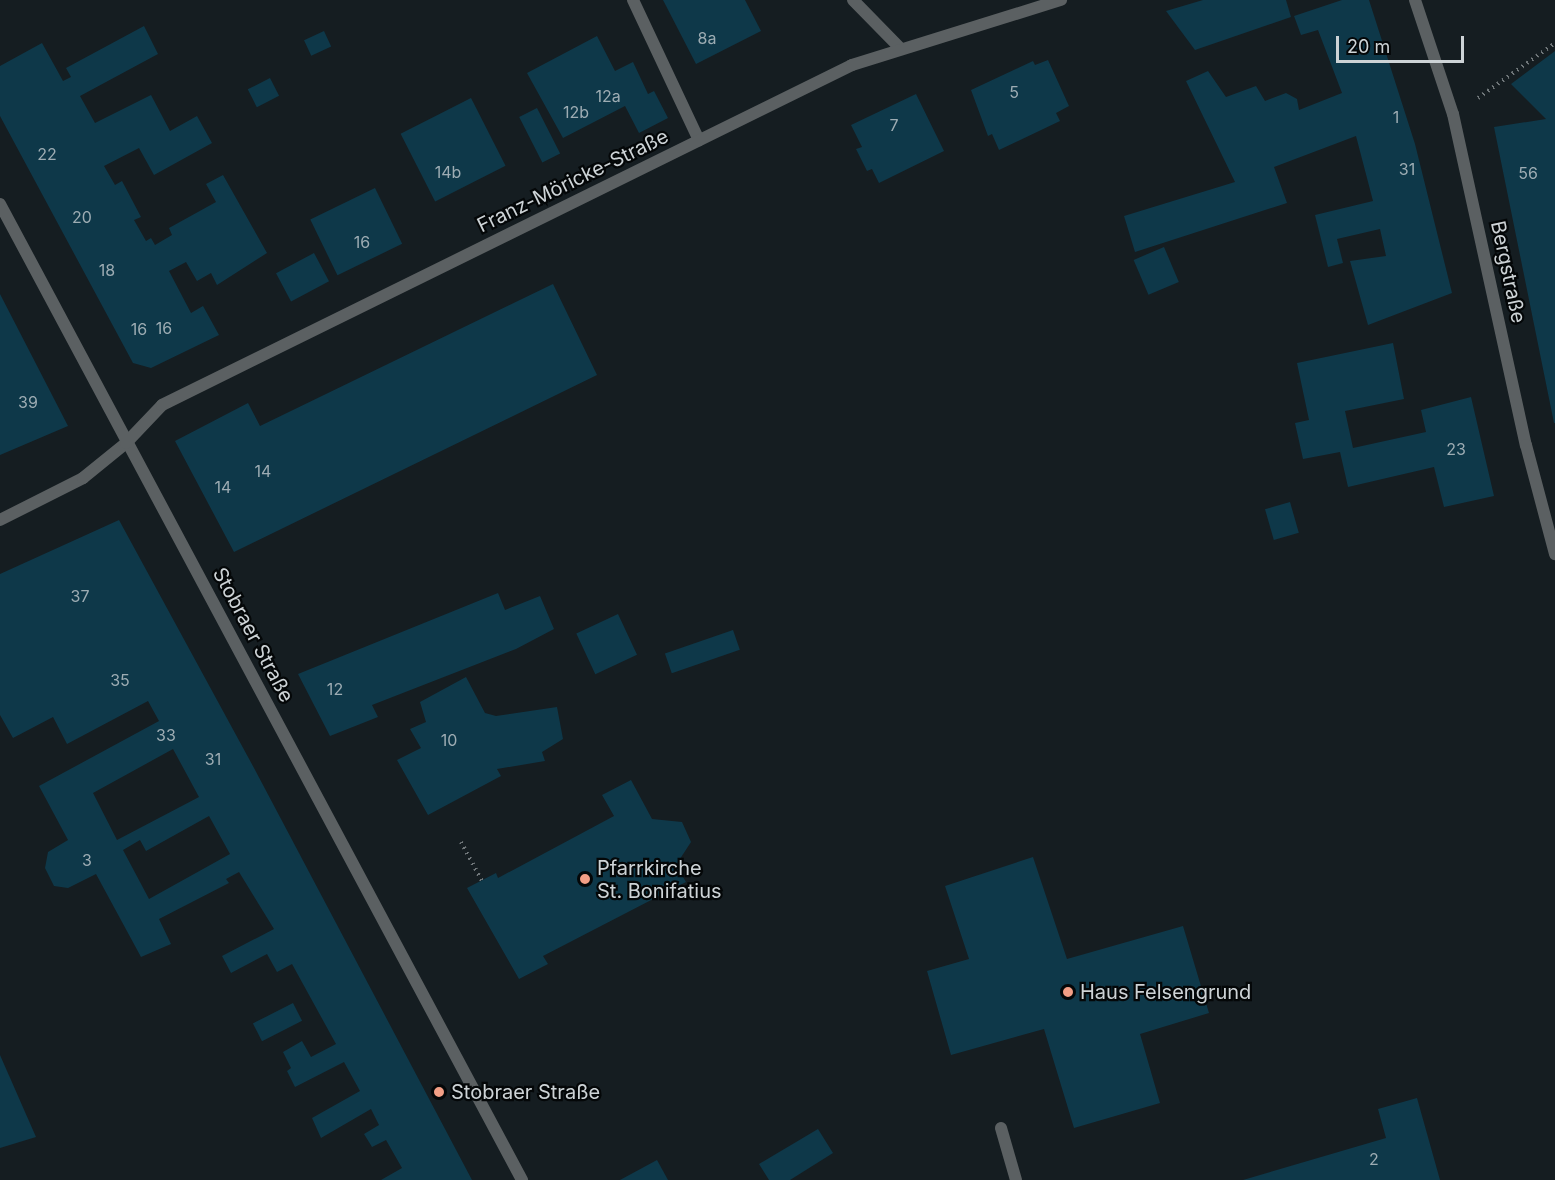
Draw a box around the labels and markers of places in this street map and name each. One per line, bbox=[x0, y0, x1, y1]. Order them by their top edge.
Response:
place label: Pfarrkirche St. Bonifatius bbox=[597, 856, 722, 903]
marker: Pfarrkirche St. Bonifatius bbox=[578, 872, 592, 886]
place label: Haus Felsengrund bbox=[1080, 980, 1251, 1004]
marker: Haus Felsengrund bbox=[1061, 985, 1075, 999]
place label: Stobraer Straße bbox=[451, 1080, 600, 1104]
marker: Stobraer Straße bbox=[432, 1085, 446, 1099]

